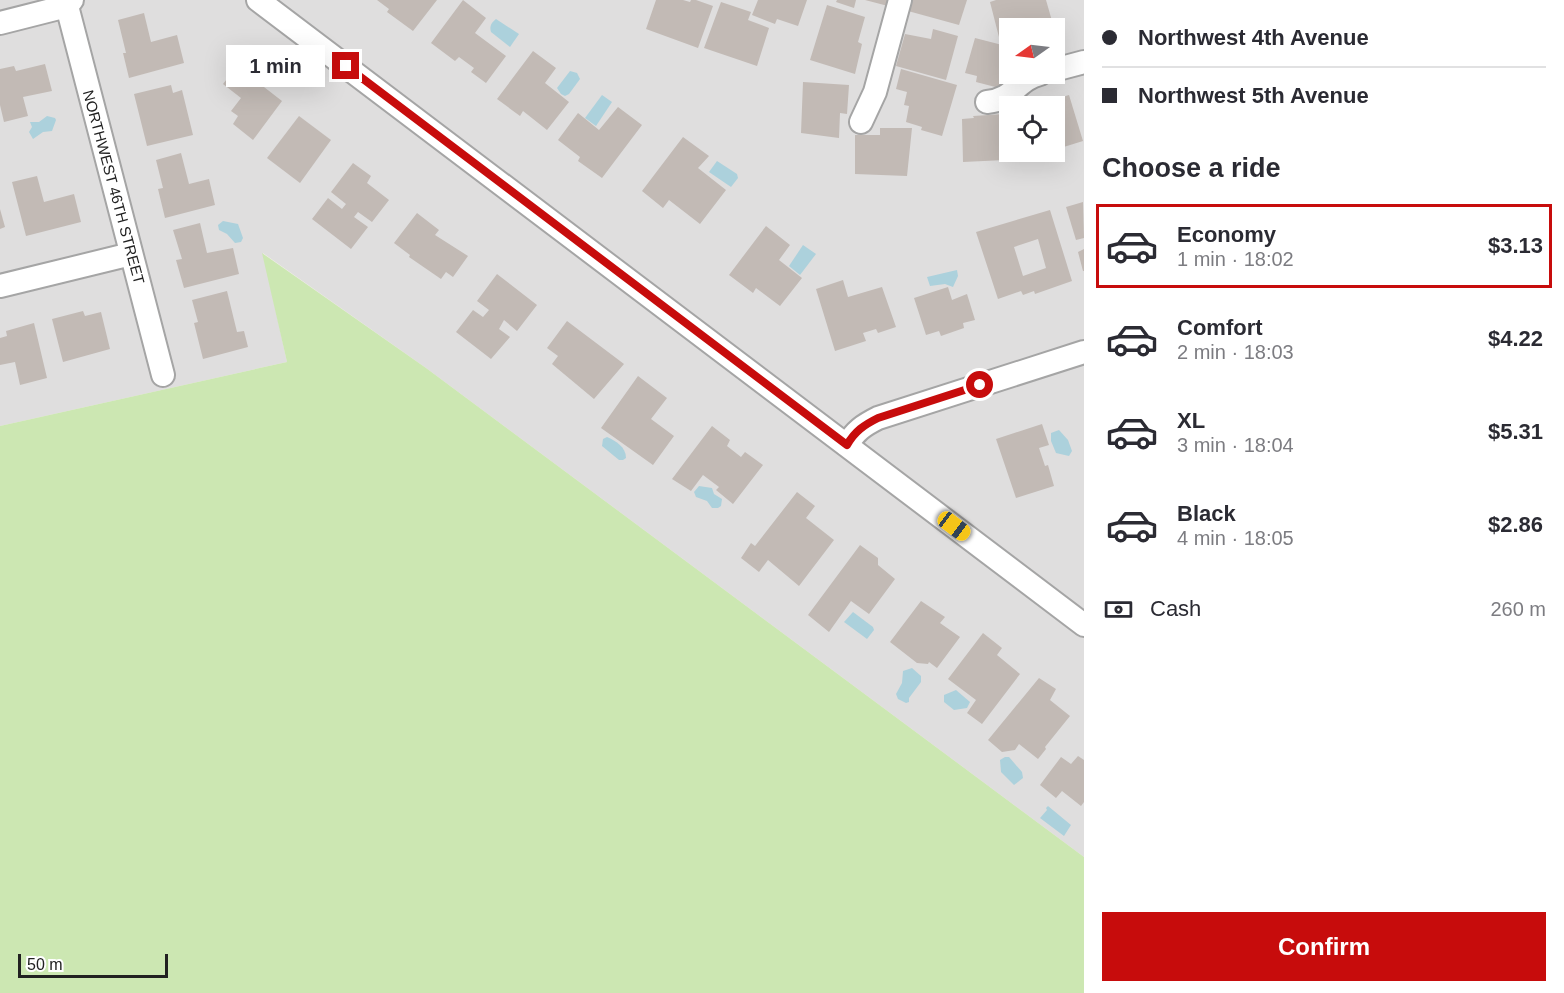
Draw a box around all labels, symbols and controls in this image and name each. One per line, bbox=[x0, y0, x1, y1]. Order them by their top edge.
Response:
north arrow bbox=[999, 18, 1065, 84]
map controls bbox=[999, 18, 1065, 162]
text: Northwest 4th Avenue bbox=[1138, 25, 1369, 50]
callout: 1 min bbox=[226, 45, 325, 87]
route end bbox=[332, 52, 359, 79]
text: 1 min bbox=[249, 55, 302, 77]
text: Northwest 5th Avenue bbox=[1138, 83, 1369, 108]
street label: NORTHWEST 46TH STREET bbox=[80, 88, 148, 286]
button: locate bbox=[999, 96, 1065, 162]
text: Choose a ride bbox=[1102, 153, 1281, 183]
icon: car bbox=[1105, 219, 1159, 273]
text: Economy bbox=[1177, 222, 1276, 247]
text: $3.13 bbox=[1488, 233, 1543, 258]
text: 1 min · 18:02 bbox=[1177, 248, 1294, 270]
icon: car bbox=[1105, 312, 1159, 366]
text: Comfort bbox=[1177, 315, 1263, 340]
text: $4.22 bbox=[1488, 326, 1543, 351]
text: 2 min · 18:03 bbox=[1177, 341, 1294, 363]
route start bbox=[966, 371, 993, 398]
icon: car bbox=[1105, 405, 1159, 459]
text: XL bbox=[1177, 408, 1205, 433]
text: $5.31 bbox=[1488, 419, 1543, 444]
text: 3 min · 18:04 bbox=[1177, 434, 1294, 456]
icon: car bbox=[1105, 498, 1159, 552]
text: Black bbox=[1177, 501, 1236, 526]
car bbox=[934, 508, 974, 544]
text: $2.86 bbox=[1488, 512, 1543, 537]
text: 4 min · 18:05 bbox=[1177, 527, 1294, 549]
icon: cash bbox=[1102, 593, 1135, 626]
text: Cash bbox=[1150, 596, 1201, 621]
text: 260 m bbox=[1490, 598, 1546, 620]
button: Confirm bbox=[1102, 912, 1546, 981]
scale bar bbox=[18, 951, 168, 978]
text: 50 m bbox=[27, 956, 63, 973]

